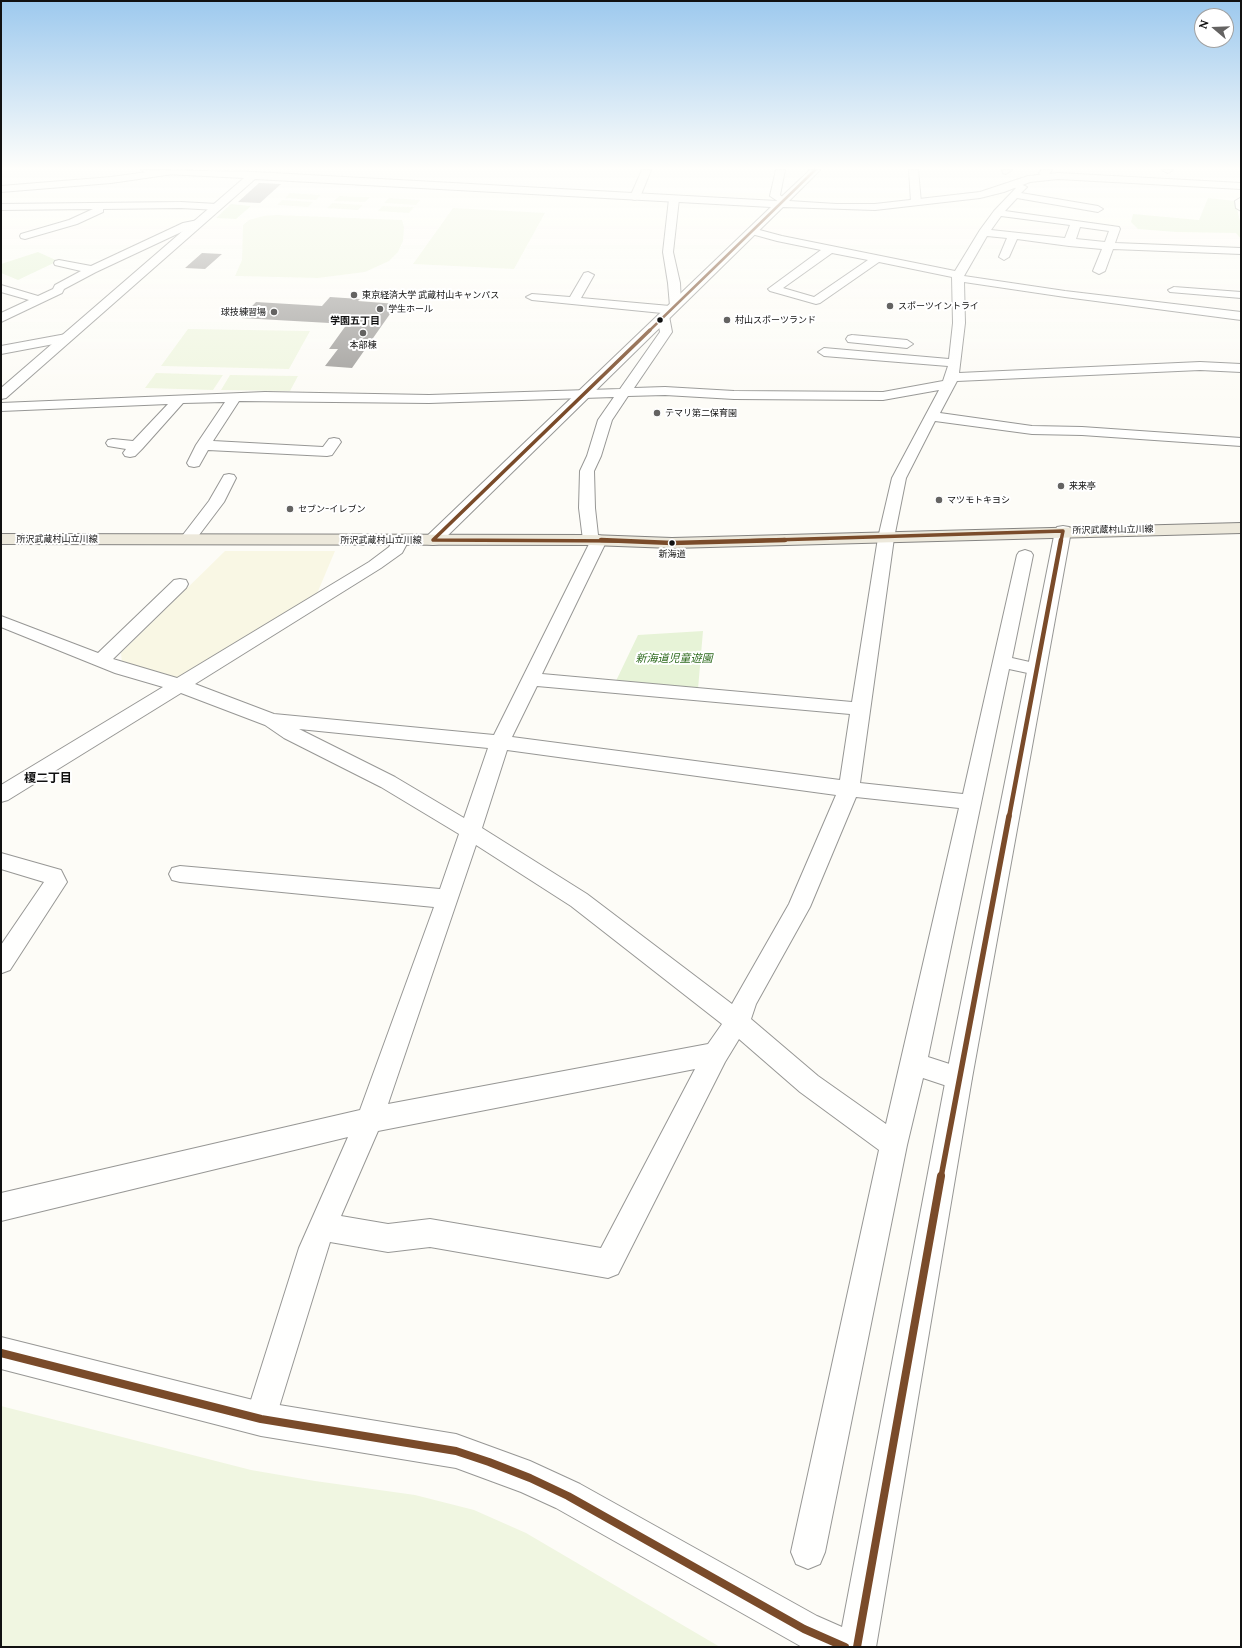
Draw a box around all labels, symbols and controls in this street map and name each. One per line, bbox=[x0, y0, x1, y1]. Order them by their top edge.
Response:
north arrow bbox=[1194, 8, 1234, 48]
text: N bbox=[1196, 18, 1212, 31]
marker: 東京経済大学 武蔵村山キャンパス bbox=[349, 290, 359, 300]
place label: 東京経済大学 武蔵村山キャンパス bbox=[362, 290, 499, 300]
marker: スポーツイントライ bbox=[885, 301, 895, 311]
place label: スポーツイントライ bbox=[898, 301, 979, 311]
marker: 学生ホール bbox=[375, 304, 385, 314]
place label: 学生ホール bbox=[388, 304, 433, 314]
place label: 球技練習場 bbox=[221, 307, 266, 317]
marker: 球技練習場 bbox=[269, 307, 279, 317]
district label: 学園五丁目 bbox=[330, 315, 380, 327]
unlabelled marker bbox=[655, 315, 665, 325]
marker: 村山スポーツランド bbox=[722, 315, 732, 325]
place label: 村山スポーツランド bbox=[735, 315, 816, 325]
marker: 本部棟 bbox=[358, 328, 368, 338]
place label: 本部棟 bbox=[350, 340, 376, 350]
marker: テマリ第二保育園 bbox=[652, 408, 662, 418]
place label: テマリ第二保育園 bbox=[665, 408, 737, 418]
marker: 来来亭 bbox=[1056, 481, 1066, 491]
place label: 来来亭 bbox=[1069, 481, 1096, 491]
marker: マツモトキヨシ bbox=[934, 495, 944, 505]
place label: マツモトキヨシ bbox=[947, 495, 1010, 505]
marker: セブン-イレブン bbox=[285, 504, 295, 514]
place label: セブン-イレブン bbox=[298, 504, 365, 514]
street label: 所沢武蔵村山立川線 bbox=[1072, 524, 1154, 536]
street label: 所沢武蔵村山立川線 bbox=[17, 534, 97, 544]
street label: 所沢武蔵村山立川線 bbox=[341, 535, 421, 545]
marker: 新海道 bbox=[667, 538, 677, 548]
place label: 新海道 bbox=[659, 549, 685, 559]
park label: 新海道児童遊園 bbox=[636, 652, 712, 666]
district label: 榎二丁目 bbox=[24, 772, 72, 786]

